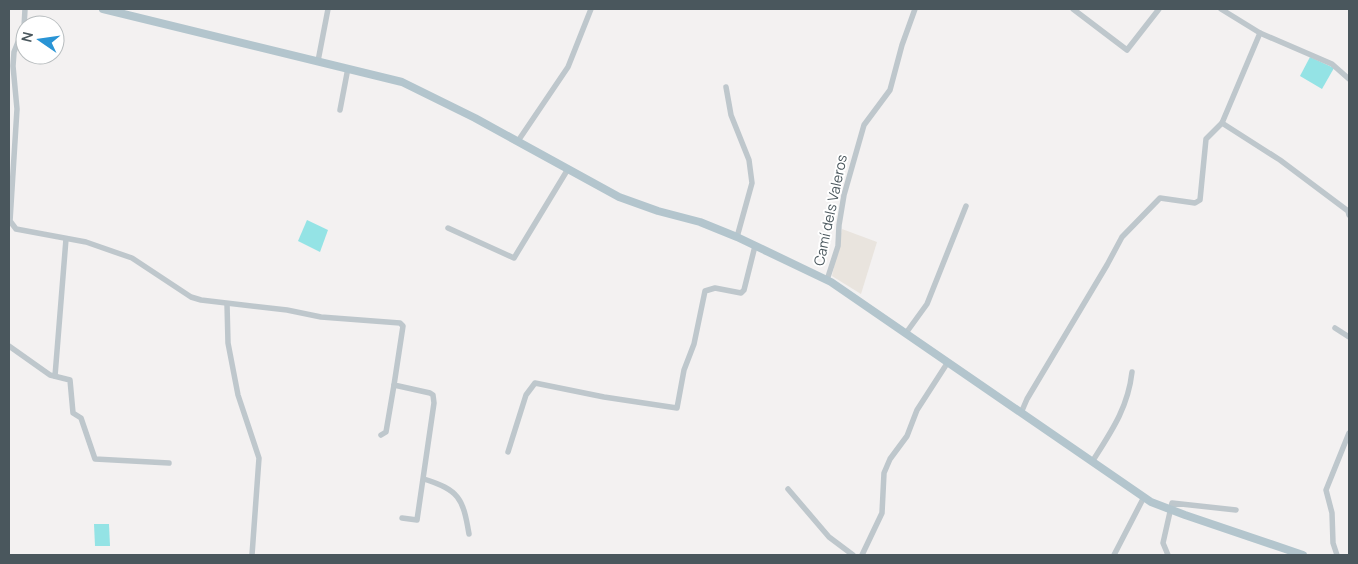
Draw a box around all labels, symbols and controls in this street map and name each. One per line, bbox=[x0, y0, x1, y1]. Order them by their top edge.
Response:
north arrow bbox=[15, 15, 65, 65]
text: N bbox=[16, 30, 37, 44]
street label: Camí dels Valeros bbox=[809, 153, 851, 267]

